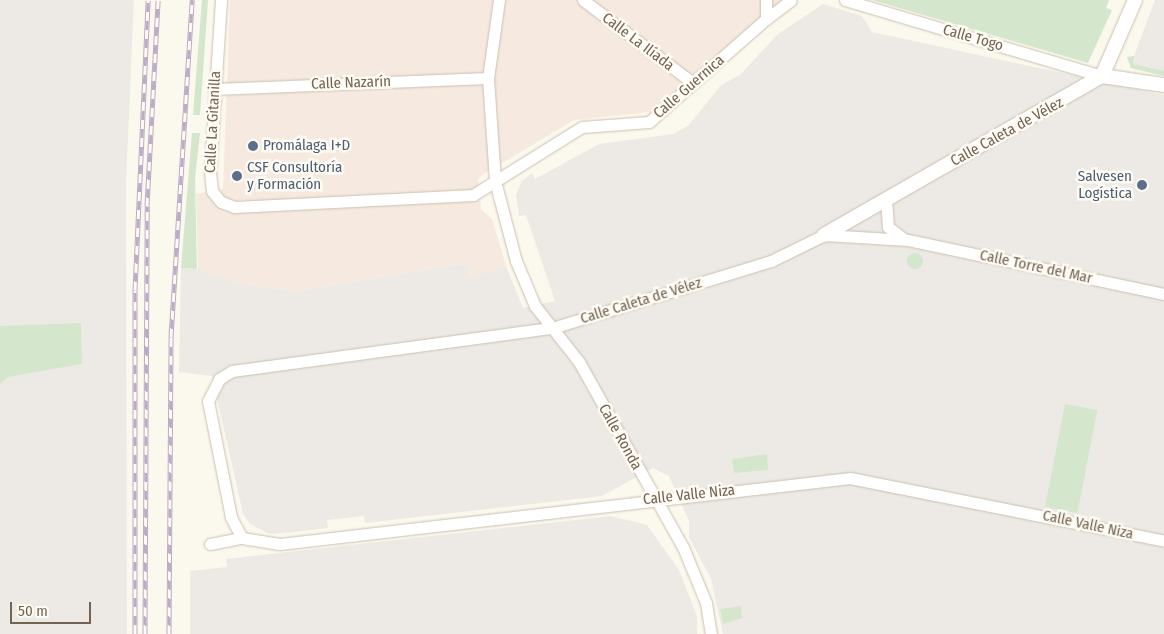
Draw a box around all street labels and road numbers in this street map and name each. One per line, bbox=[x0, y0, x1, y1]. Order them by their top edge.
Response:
street label: Calle La Ilíada bbox=[599, 9, 677, 75]
street label: Calle Togo bbox=[941, 21, 1005, 55]
street label: Calle Guernica bbox=[650, 51, 728, 123]
street label: Calle La Gitanilla bbox=[201, 70, 225, 174]
street label: Calle Nazarín bbox=[311, 73, 391, 93]
street label: Calle Caleta de Vélez bbox=[948, 94, 1066, 170]
street label: Calle Torre del Mar bbox=[978, 246, 1094, 288]
street label: Calle Caleta de Vélez bbox=[578, 274, 704, 328]
street label: Calle Ronda bbox=[595, 401, 645, 473]
street label: Calle Valle Niza bbox=[642, 481, 736, 509]
street label: Calle Valle Niza bbox=[1041, 507, 1135, 543]

